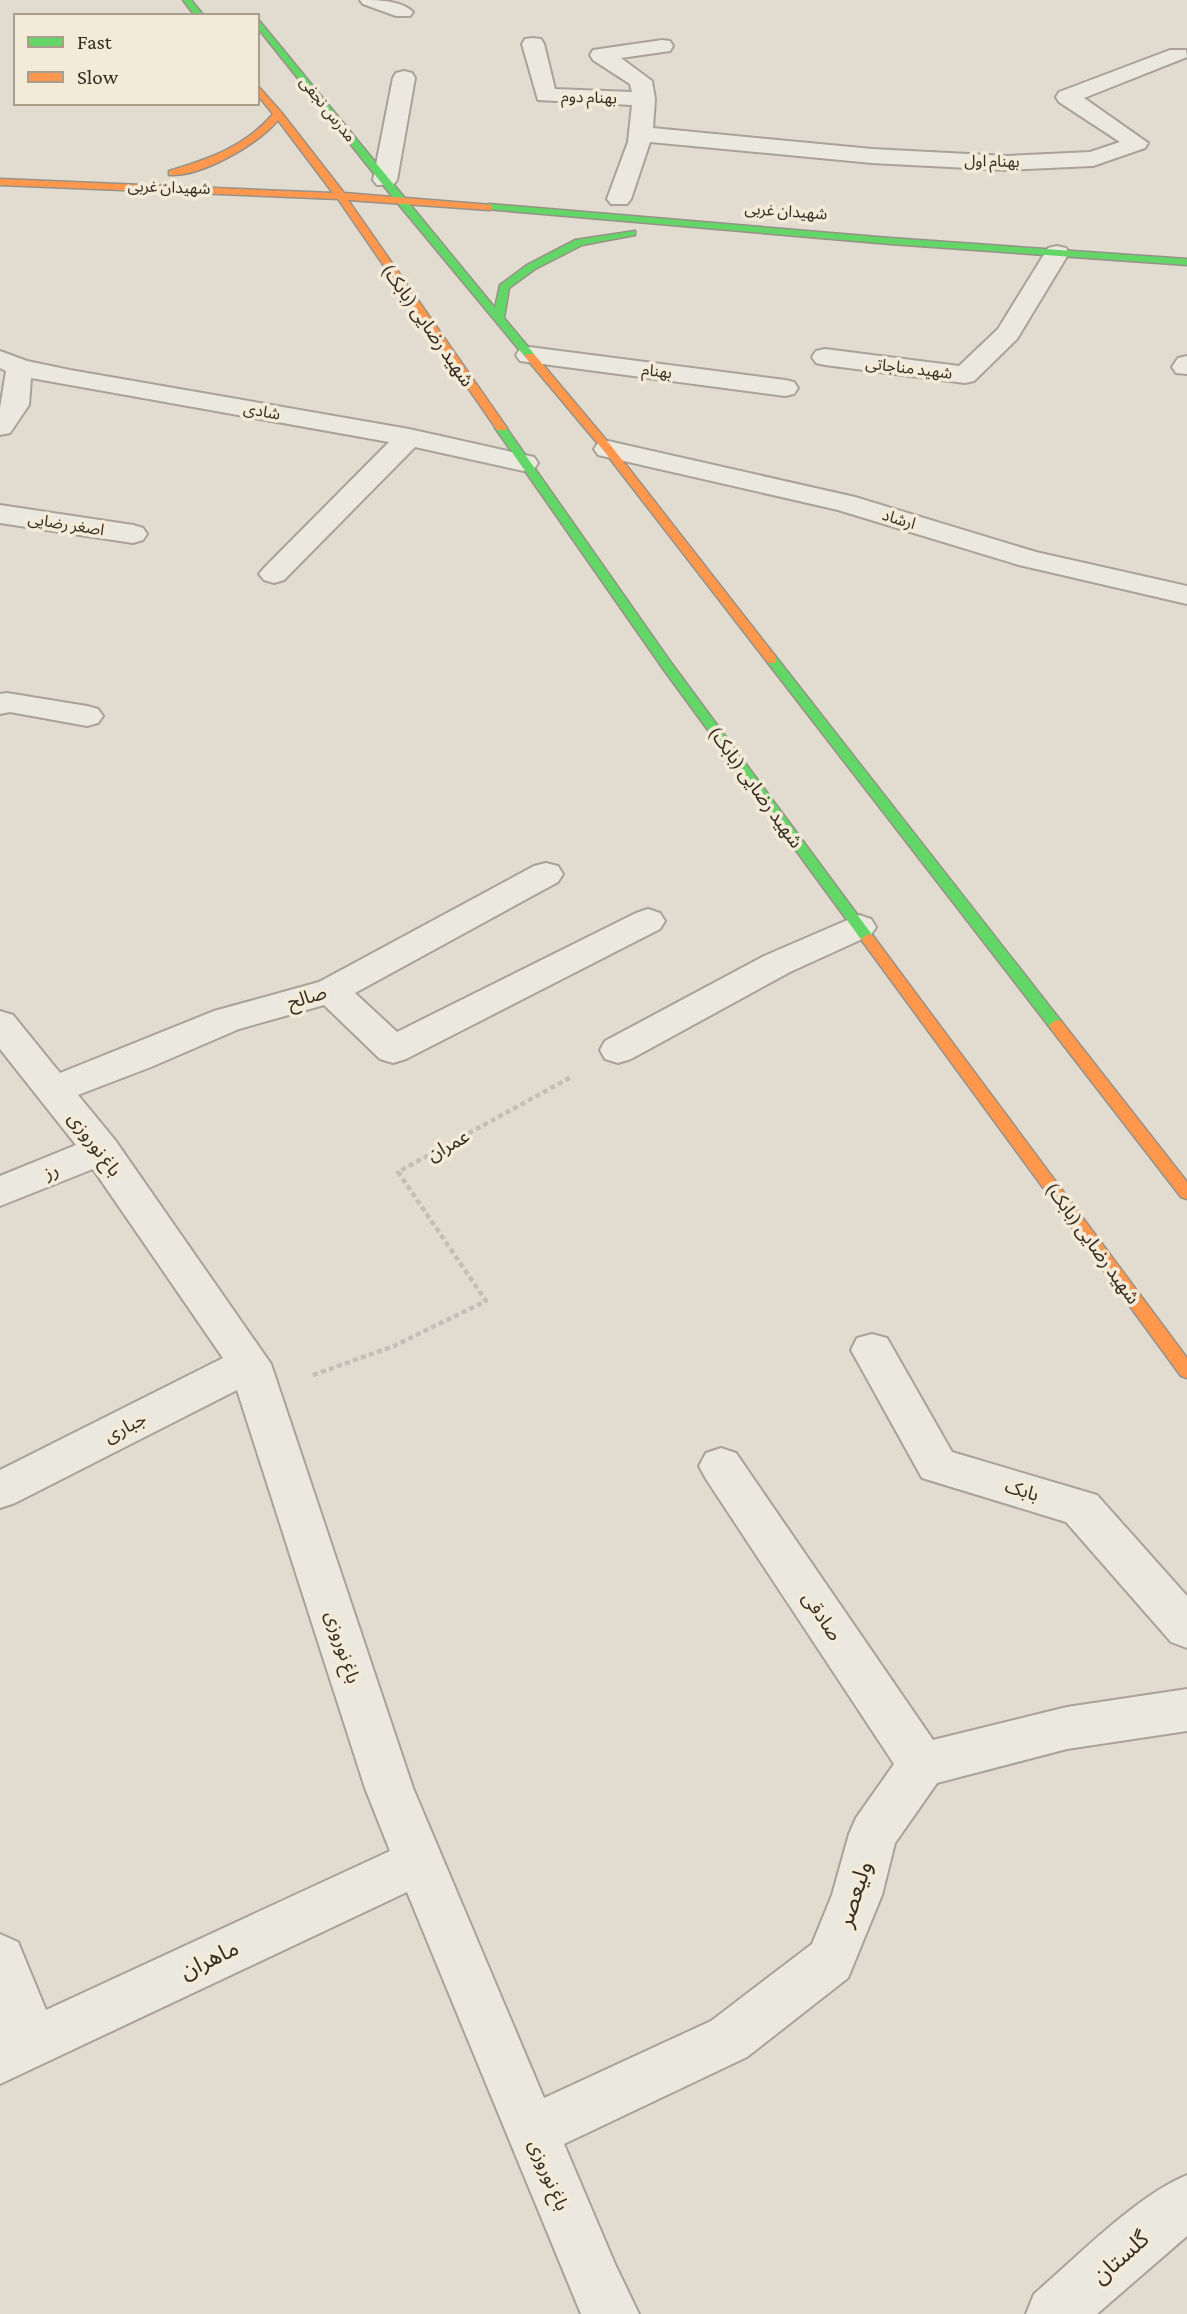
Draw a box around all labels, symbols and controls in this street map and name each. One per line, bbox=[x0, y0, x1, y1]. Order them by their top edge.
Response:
legend bbox=[14, 14, 259, 105]
text: Fast bbox=[77, 30, 113, 54]
text: Slow bbox=[77, 65, 119, 89]
street label: مدرس نجفی bbox=[296, 73, 359, 146]
street label: بهنام دوم bbox=[561, 88, 617, 110]
street label: بهنام اول bbox=[964, 152, 1020, 174]
street label: شهیدان غربی bbox=[127, 177, 211, 198]
street label: شهیدان غربی bbox=[744, 200, 828, 223]
street label: شهید رضایی (بابک) bbox=[377, 259, 478, 391]
street label: شهید مناجاتی bbox=[865, 354, 953, 383]
street label: بهنام bbox=[640, 361, 673, 385]
street label: شادی bbox=[242, 399, 282, 424]
street label: ارشاد bbox=[880, 506, 918, 533]
street label: اصغر رضایی bbox=[26, 510, 105, 539]
street label: شهید رضایی (بابک) bbox=[704, 722, 807, 853]
street label: صالح bbox=[285, 981, 330, 1017]
street label: باغ نوروزی bbox=[62, 1108, 126, 1182]
street label: عمران bbox=[423, 1125, 473, 1166]
street label: رز bbox=[40, 1159, 62, 1185]
street label: شهید رضایی (بابک) bbox=[1041, 1178, 1144, 1309]
street label: جباری bbox=[100, 1408, 150, 1447]
street label: بابک bbox=[1003, 1475, 1041, 1505]
street label: صادقی bbox=[797, 1588, 846, 1645]
street label: باغ نوروزی bbox=[319, 1608, 365, 1687]
street label: ولیعصر bbox=[831, 1858, 878, 1932]
street label: ماهران bbox=[176, 1934, 243, 1985]
street label: باغ نوروزی bbox=[522, 2136, 573, 2215]
street label: گلستان bbox=[1086, 2225, 1154, 2289]

